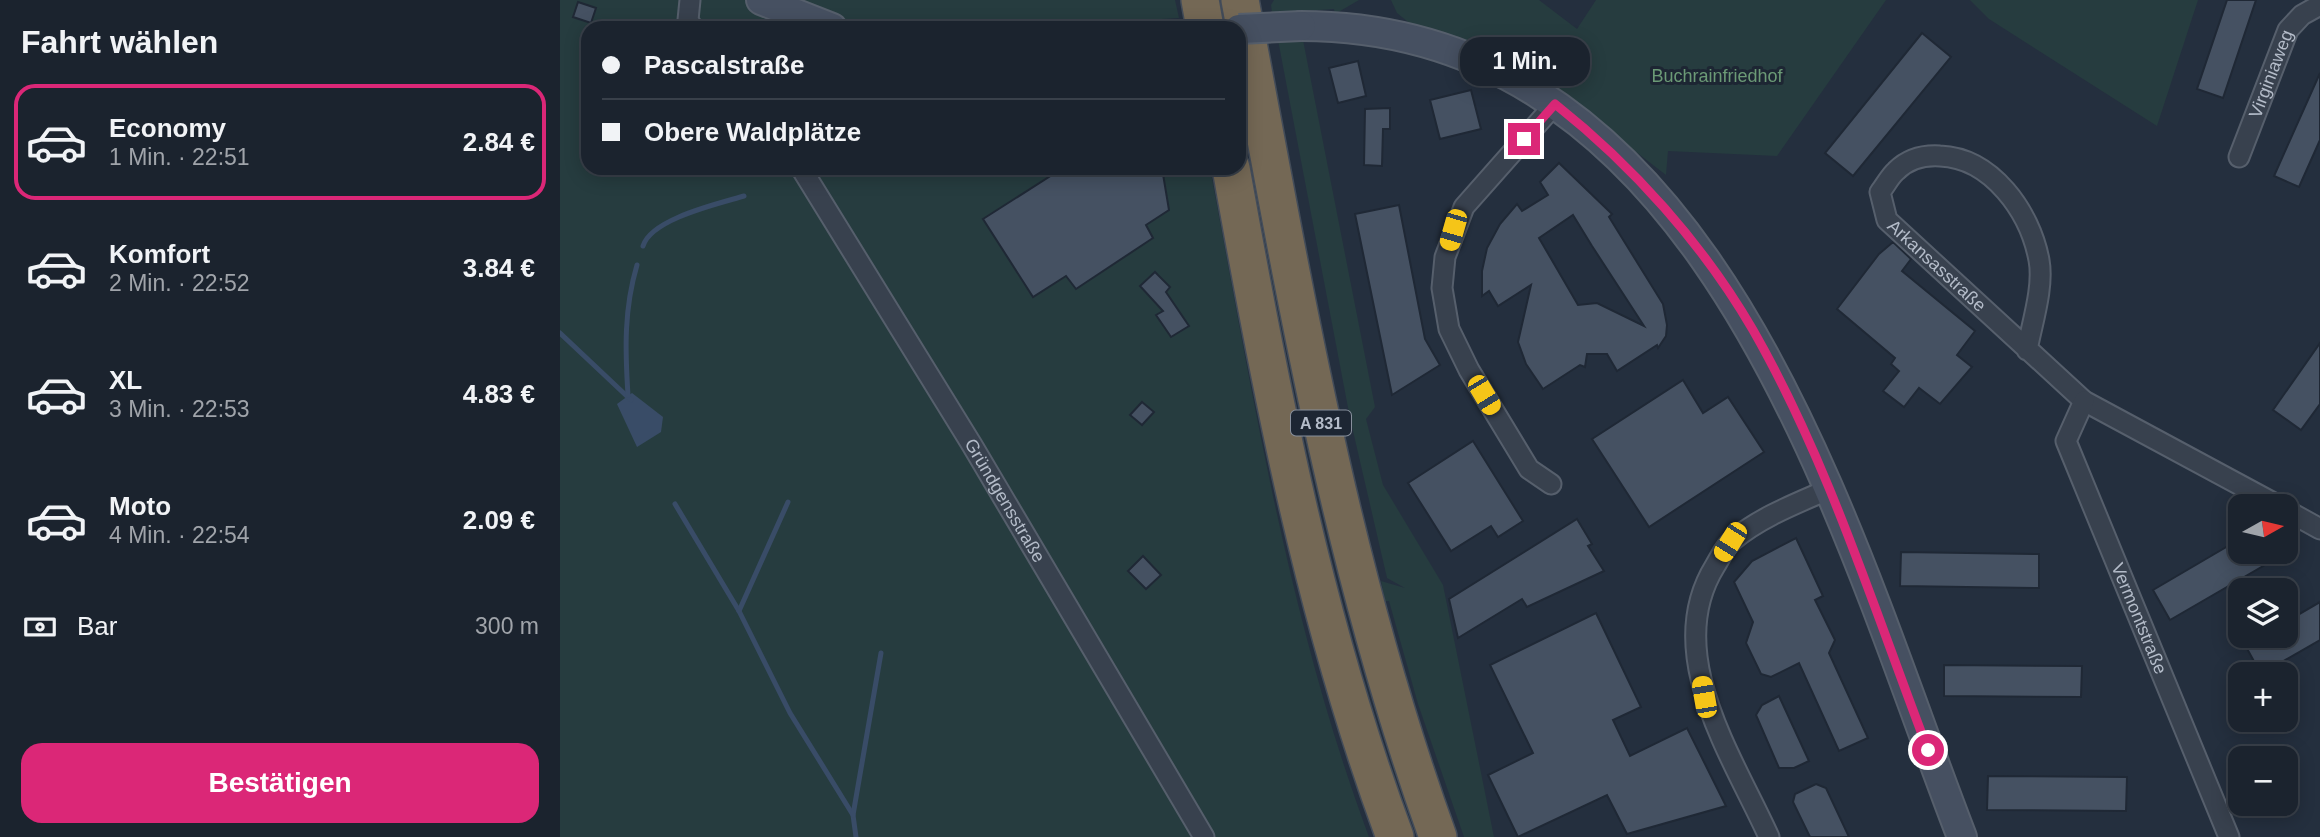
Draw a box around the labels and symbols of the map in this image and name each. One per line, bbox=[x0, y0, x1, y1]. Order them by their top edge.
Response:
street label: Virginiaweg bbox=[2245, 27, 2297, 121]
callout: 1 Min. bbox=[1459, 38, 1589, 86]
park label: Buchrainfriedhof bbox=[1651, 66, 1784, 86]
route end bbox=[1508, 123, 1540, 155]
car bbox=[1438, 207, 1469, 253]
street label: Arkansasstraße bbox=[1883, 216, 1990, 316]
car bbox=[1465, 372, 1504, 418]
road number: A 831 bbox=[1291, 410, 1351, 436]
street label: Gründgensstraße bbox=[961, 435, 1049, 566]
north arrow bbox=[2228, 494, 2298, 564]
car bbox=[1710, 519, 1751, 565]
street label: Vermontstraße bbox=[2107, 560, 2171, 677]
car bbox=[1691, 674, 1718, 720]
route start bbox=[1912, 734, 1944, 766]

